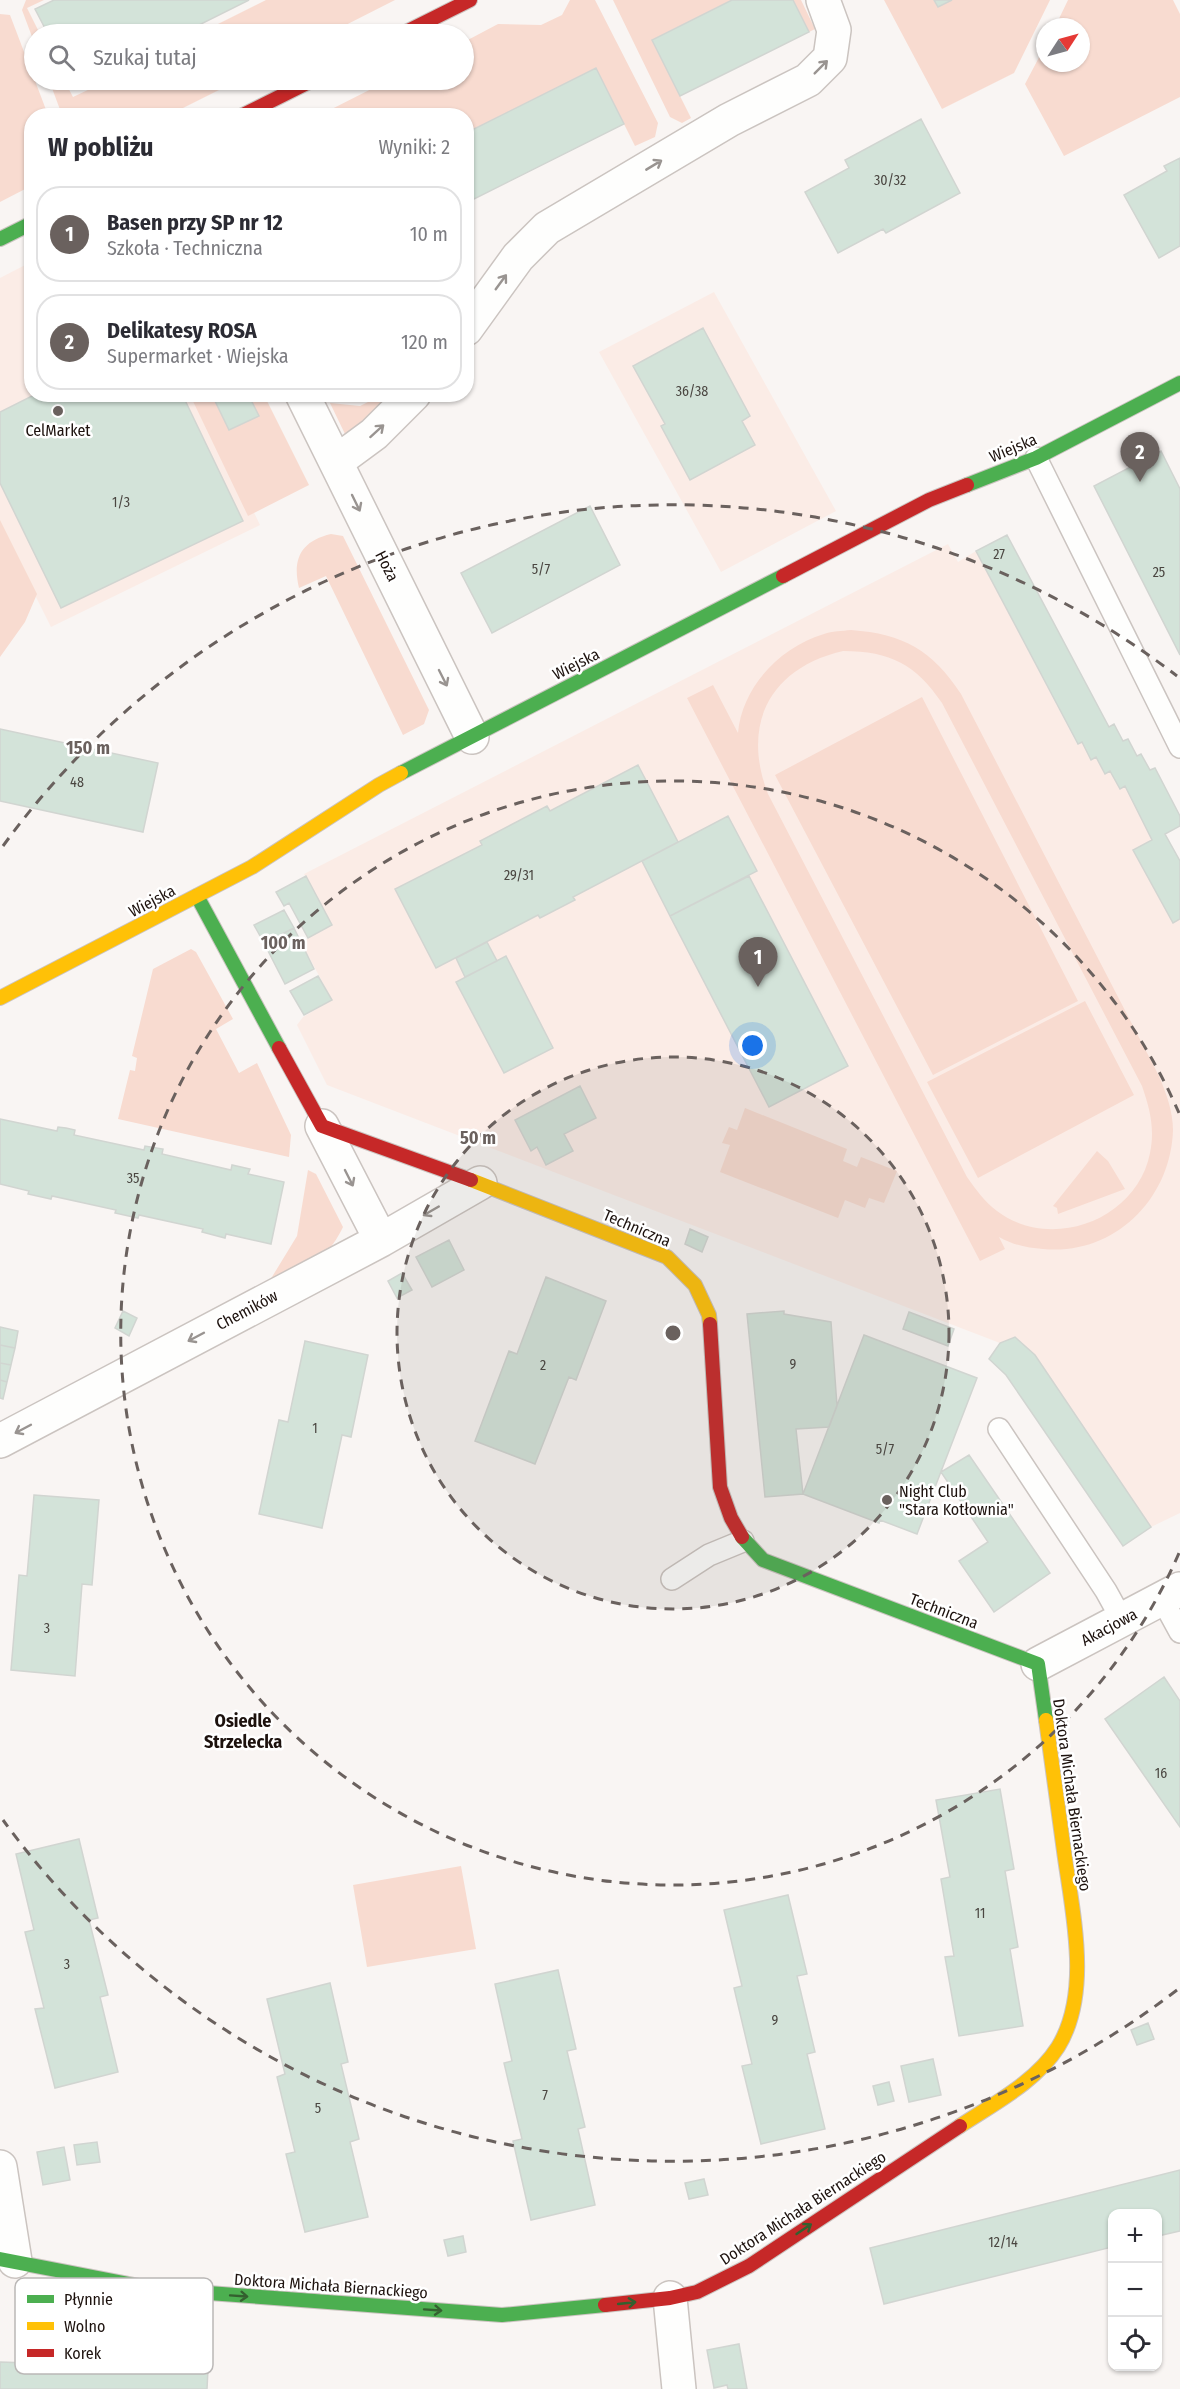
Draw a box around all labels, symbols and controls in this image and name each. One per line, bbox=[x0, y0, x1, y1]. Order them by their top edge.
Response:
north arrow bbox=[1036, 18, 1090, 72]
search box bbox=[24, 24, 474, 90]
icon: search bbox=[45, 41, 78, 74]
text: Szukaj tutaj bbox=[93, 44, 197, 71]
one-way arrow bbox=[814, 59, 828, 74]
text: W pobliżu bbox=[48, 132, 154, 163]
text: Wyniki: 2 bbox=[378, 135, 450, 159]
one-way arrow bbox=[645, 159, 662, 171]
house number: 30/32 bbox=[874, 172, 906, 189]
text: Basen przy SP nr 12 bbox=[107, 209, 283, 236]
text: 1 bbox=[65, 222, 74, 246]
text: 10 m bbox=[410, 222, 448, 246]
text: Szkoła · Techniczna bbox=[107, 236, 263, 260]
one-way arrow bbox=[494, 274, 507, 290]
text: Delikatesy ROSA bbox=[107, 317, 257, 344]
text: 2 bbox=[65, 330, 74, 354]
text: 120 m bbox=[401, 330, 448, 354]
text: Supermarket · Wiejska bbox=[107, 344, 289, 368]
house number: 36/38 bbox=[676, 383, 708, 400]
marker: CelMarket bbox=[51, 404, 65, 418]
place label: CelMarket bbox=[25, 421, 91, 440]
one-way arrow bbox=[369, 424, 384, 438]
street label: Wiejska bbox=[986, 429, 1040, 466]
pin: 2 bbox=[1120, 432, 1160, 482]
house number: 1/3 bbox=[112, 494, 130, 511]
one-way arrow bbox=[351, 494, 362, 512]
house number: 27 bbox=[993, 546, 1005, 563]
street label: Hoża bbox=[371, 547, 403, 585]
house number: 5/7 bbox=[532, 561, 551, 578]
house number: 25 bbox=[1153, 564, 1165, 581]
street label: Wiejska bbox=[549, 644, 603, 684]
one-way arrow bbox=[438, 668, 450, 686]
text: 150 m bbox=[66, 737, 110, 759]
house number: 48 bbox=[70, 774, 84, 791]
house number: 29/31 bbox=[504, 867, 534, 884]
street label: Wiejska bbox=[126, 881, 179, 921]
text: 100 m bbox=[261, 932, 305, 954]
pin: 1 bbox=[738, 938, 777, 987]
your location bbox=[738, 1031, 767, 1060]
text: 50 m bbox=[460, 1127, 496, 1149]
one-way arrow bbox=[344, 1169, 355, 1187]
house number: 35 bbox=[127, 1170, 139, 1187]
street label: Techniczna bbox=[600, 1205, 674, 1251]
one-way arrow bbox=[423, 1206, 440, 1218]
street label: Chemików bbox=[213, 1286, 281, 1334]
centre of rings bbox=[663, 1323, 683, 1343]
one-way arrow bbox=[187, 1332, 205, 1343]
house number: 9 bbox=[790, 1356, 797, 1373]
house number: 2 bbox=[540, 1357, 546, 1374]
house number: 1 bbox=[312, 1420, 318, 1437]
one-way arrow bbox=[15, 1424, 33, 1435]
house number: 5/7 bbox=[876, 1441, 895, 1458]
place label: Night Club "Stara Kotłownia" bbox=[899, 1482, 1014, 1519]
marker: Night Club "Stara Kotłownia" bbox=[880, 1493, 894, 1507]
street label: Techniczna bbox=[907, 1589, 981, 1633]
street label: Akacjowa bbox=[1078, 1604, 1140, 1650]
house number: 3 bbox=[44, 1620, 50, 1637]
street label: Doktora Michała Biernackiego bbox=[1049, 1698, 1095, 1892]
district label: Osiedle Strzelecka bbox=[204, 1710, 282, 1753]
house number: 16 bbox=[1155, 1765, 1167, 1782]
house number: 11 bbox=[975, 1905, 985, 1922]
house number: 3 bbox=[64, 1956, 70, 1973]
house number: 9 bbox=[772, 2012, 779, 2029]
house number: 7 bbox=[542, 2087, 548, 2104]
house number: 5 bbox=[315, 2100, 321, 2117]
street label: Doktora Michała Biernackiego bbox=[716, 2147, 890, 2269]
map controls bbox=[1108, 2209, 1162, 2371]
button: + bbox=[1108, 2209, 1162, 2263]
one-way arrow bbox=[795, 2223, 812, 2235]
house number: 12/14 bbox=[988, 2234, 1018, 2251]
button: − bbox=[1108, 2263, 1162, 2317]
street label: Doktora Michała Biernackiego bbox=[233, 2270, 429, 2302]
legend bbox=[15, 2278, 213, 2374]
text: Płynnie bbox=[64, 2290, 113, 2309]
one-way arrow bbox=[228, 2290, 248, 2301]
one-way arrow bbox=[617, 2297, 637, 2308]
one-way arrow bbox=[423, 2305, 443, 2316]
text: Wolno bbox=[64, 2317, 105, 2336]
button: locate bbox=[1108, 2317, 1162, 2371]
text: Korek bbox=[64, 2344, 102, 2363]

